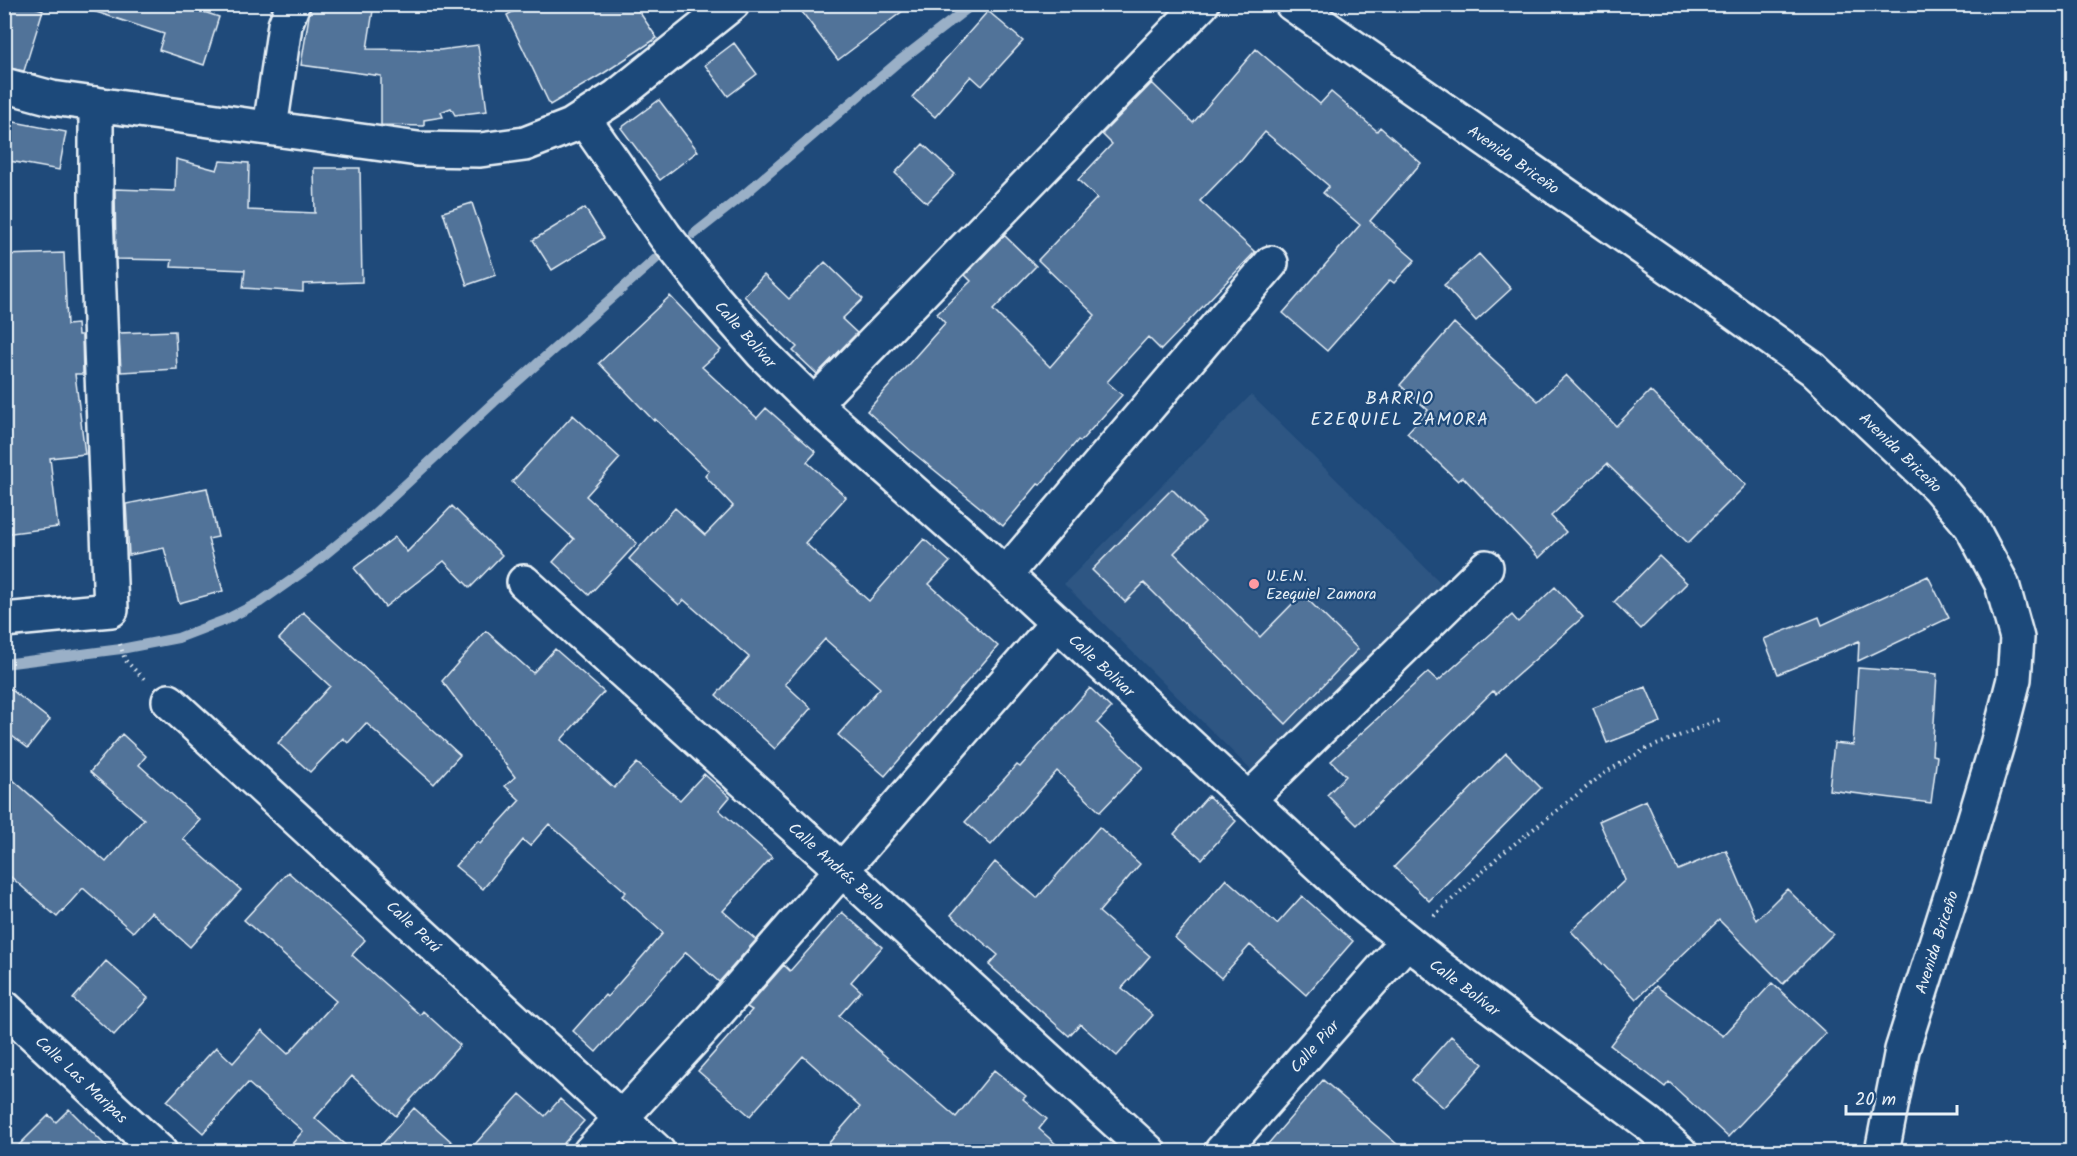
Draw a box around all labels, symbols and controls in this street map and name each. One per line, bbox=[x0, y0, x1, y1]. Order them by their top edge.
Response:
street label: Avenida Briceño bbox=[1462, 119, 1564, 201]
street label: Calle Bolívar bbox=[708, 296, 783, 376]
district label: BARRIO EZEQUIEL ZAMORA bbox=[1311, 385, 1489, 435]
street label: Avenida Briceño bbox=[1853, 407, 1947, 499]
place label: U.E.N. Ezequiel Zamora bbox=[1266, 564, 1376, 607]
marker: U.E.N. Ezequiel Zamora bbox=[1247, 577, 1261, 591]
street label: Calle Bolívar bbox=[1062, 629, 1141, 705]
street label: Calle Andrés Bello bbox=[782, 817, 890, 917]
street label: Avenida Briceño bbox=[1909, 888, 1966, 997]
street label: Calle Perú bbox=[380, 895, 446, 959]
street label: Calle Bolívar bbox=[1423, 953, 1506, 1024]
street label: Calle Piar bbox=[1284, 1014, 1347, 1079]
street label: Calle Las Maripas bbox=[29, 1030, 133, 1130]
scale bar bbox=[1846, 1078, 1957, 1116]
text: 20 m bbox=[1855, 1086, 1896, 1115]

